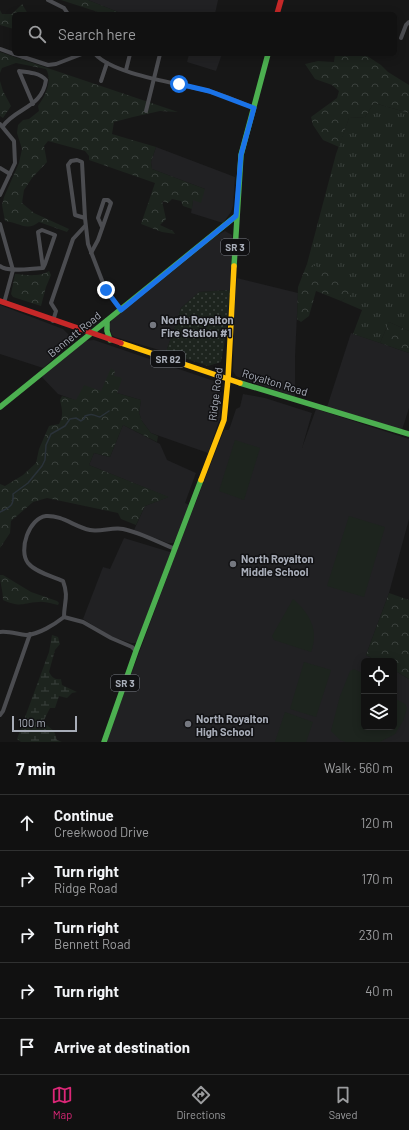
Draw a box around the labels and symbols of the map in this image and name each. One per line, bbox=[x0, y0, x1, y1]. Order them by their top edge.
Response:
route start bbox=[170, 75, 188, 93]
road number: SR 3 bbox=[221, 239, 249, 255]
route end bbox=[97, 281, 115, 299]
street label: Bennett Road bbox=[45, 309, 103, 359]
place label: North Royalton Fire Station #1 bbox=[161, 313, 234, 339]
marker: North Royalton Fire Station #1 bbox=[148, 320, 158, 330]
road number: SR 82 bbox=[151, 351, 185, 367]
street label: Royalton Road bbox=[241, 366, 309, 398]
street label: Ridge Road bbox=[205, 367, 225, 421]
place label: North Royalton Middle School bbox=[241, 552, 314, 578]
marker: North Royalton Middle School bbox=[228, 559, 238, 569]
road number: SR 3 bbox=[111, 675, 139, 691]
place label: North Royalton High School bbox=[196, 712, 269, 738]
scale bar bbox=[12, 714, 77, 733]
marker: North Royalton High School bbox=[183, 719, 193, 729]

